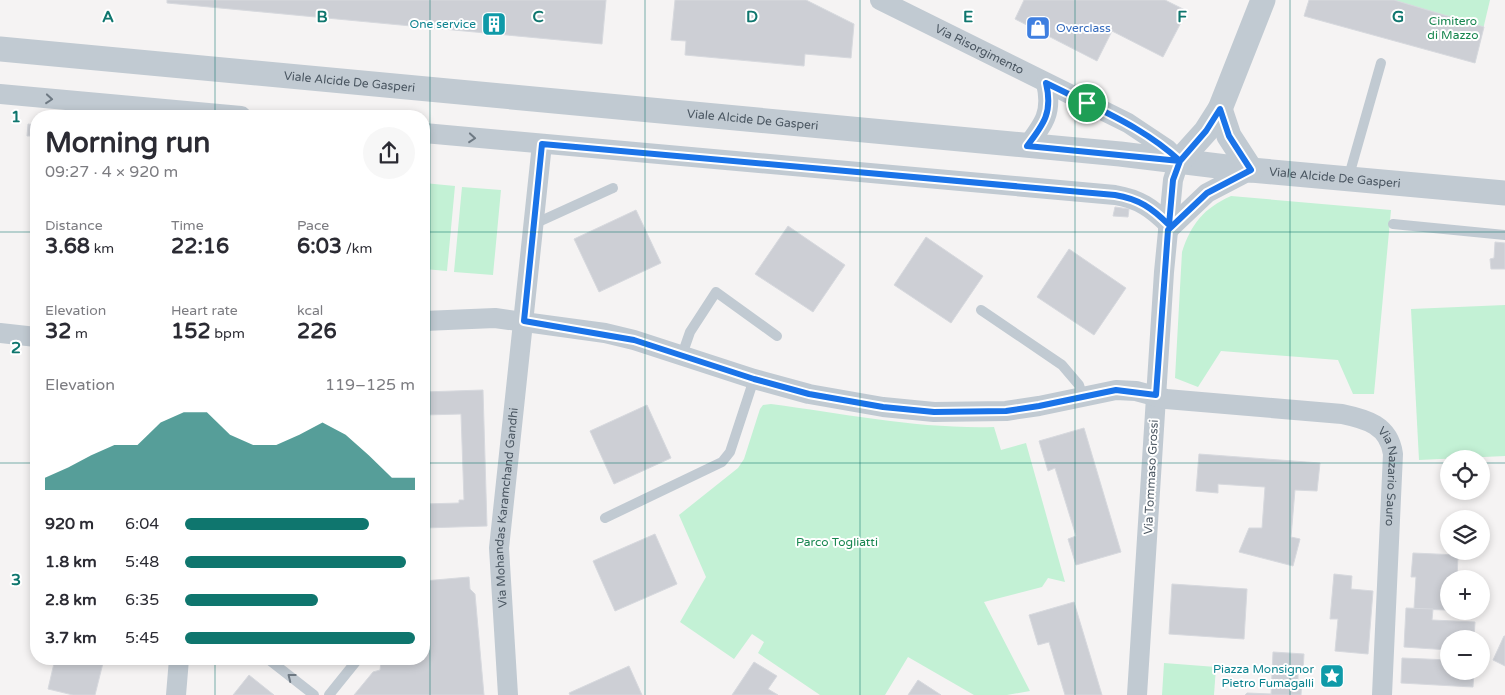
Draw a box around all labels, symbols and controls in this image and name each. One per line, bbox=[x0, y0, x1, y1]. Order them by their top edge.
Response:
text: A bbox=[102, 7, 114, 27]
text: B bbox=[316, 7, 328, 27]
text: C bbox=[532, 7, 544, 27]
text: D bbox=[746, 7, 758, 27]
text: E bbox=[963, 7, 973, 27]
text: F bbox=[1177, 7, 1187, 27]
text: G bbox=[1392, 7, 1404, 27]
building icon: One service bbox=[481, 11, 507, 37]
park label: Cimitero di Mazzo bbox=[1427, 14, 1479, 42]
shop icon: Overclass bbox=[1025, 15, 1051, 41]
place label: One service bbox=[410, 17, 476, 31]
street label: Via Risorgimento bbox=[933, 21, 1026, 77]
place label: Overclass bbox=[1056, 21, 1111, 35]
street label: Viale Alcide De Gasperi bbox=[283, 69, 416, 95]
pin bbox=[1066, 82, 1108, 124]
icon: arrive bbox=[1073, 89, 1101, 117]
one-way arrow bbox=[45, 93, 53, 104]
street label: Viale Alcide De Gasperi bbox=[686, 106, 819, 133]
text: 1 bbox=[11, 107, 21, 127]
text: Morning run bbox=[45, 126, 210, 160]
button: share bbox=[363, 127, 415, 179]
one-way arrow bbox=[469, 132, 477, 143]
text: 09:27 · 4 × 920 m bbox=[45, 162, 178, 182]
street label: Viale Alcide De Gasperi bbox=[1268, 165, 1401, 191]
text: Distance bbox=[45, 217, 103, 234]
text: Time bbox=[171, 217, 204, 234]
text: Pace bbox=[297, 217, 329, 234]
text: 3.68 bbox=[45, 234, 90, 259]
text: 22:16 bbox=[171, 234, 229, 259]
text: 6:03 bbox=[297, 234, 342, 259]
text: km bbox=[90, 240, 114, 257]
text: /km bbox=[342, 240, 372, 257]
text: Elevation bbox=[45, 302, 106, 319]
text: Heart rate bbox=[171, 302, 238, 319]
text: kcal bbox=[297, 302, 323, 319]
text: 32 bbox=[45, 319, 71, 344]
text: 152 bbox=[171, 319, 211, 344]
text: 226 bbox=[297, 319, 337, 344]
text: m bbox=[71, 325, 88, 342]
text: bpm bbox=[211, 325, 245, 342]
text: 2 bbox=[11, 338, 21, 358]
text: Elevation bbox=[45, 375, 115, 395]
text: 119–125 m bbox=[325, 375, 415, 395]
street label: Via Mohandas Karamchand Gandhi bbox=[492, 407, 521, 608]
street label: Via Tommaso Grossi bbox=[1141, 419, 1161, 535]
street label: Via Nazario Sauro bbox=[1375, 424, 1400, 526]
map controls bbox=[1440, 450, 1490, 680]
button: locate bbox=[1440, 450, 1490, 500]
button: layers bbox=[1440, 510, 1490, 560]
text: 920 m bbox=[45, 514, 94, 534]
text: 6:04 bbox=[125, 514, 159, 534]
park label: Parco Togliatti bbox=[796, 535, 878, 549]
text: 1.8 km bbox=[45, 552, 97, 572]
text: 5:48 bbox=[125, 552, 159, 572]
text: 3 bbox=[11, 570, 21, 590]
button: + bbox=[1440, 570, 1490, 620]
text: 2.8 km bbox=[45, 590, 97, 610]
text: 6:35 bbox=[125, 590, 159, 610]
text: 3.7 km bbox=[45, 628, 97, 648]
text: 5:45 bbox=[125, 628, 159, 648]
button: − bbox=[1440, 630, 1490, 680]
place label: Piazza Monsignor Pietro Fumagalli bbox=[1213, 662, 1314, 690]
place icon: Piazza Monsignor Pietro Fumagalli bbox=[1319, 663, 1345, 689]
one-way arrow bbox=[288, 674, 297, 682]

